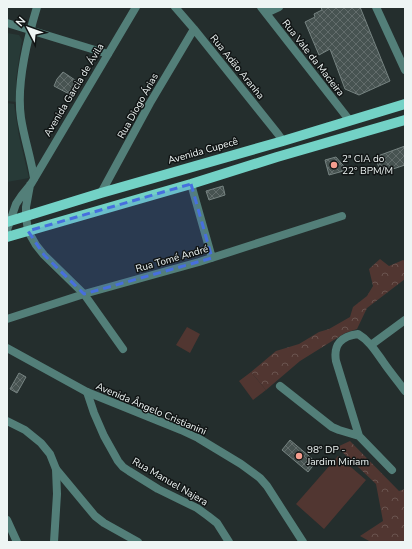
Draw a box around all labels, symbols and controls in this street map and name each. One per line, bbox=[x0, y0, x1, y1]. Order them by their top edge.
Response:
north arrow bbox=[8, 8, 48, 48]
text: N bbox=[12, 14, 29, 30]
street label: Rua Vale da Macieira bbox=[279, 17, 347, 99]
street label: Rua Adão Aranha bbox=[207, 32, 267, 102]
street label: Avenida Garcia de Ávila bbox=[41, 41, 107, 139]
street label: Rua Diogo Árias bbox=[114, 71, 162, 141]
street label: Avenida Cupecê bbox=[166, 134, 240, 168]
place label: 2ª CIA do 22º BPM/M bbox=[342, 152, 393, 178]
marker: 2ª CIA do 22º BPM/M bbox=[329, 160, 339, 170]
street label: Rua Tomé André bbox=[134, 242, 210, 276]
street label: Avenida Ângelo Cristianini bbox=[94, 379, 208, 439]
place label: 98º DP - Jardim Miriam bbox=[306, 443, 369, 469]
marker: 98º DP - Jardim Miriam bbox=[294, 451, 304, 461]
street label: Rua Manuel Najera bbox=[130, 455, 210, 509]

